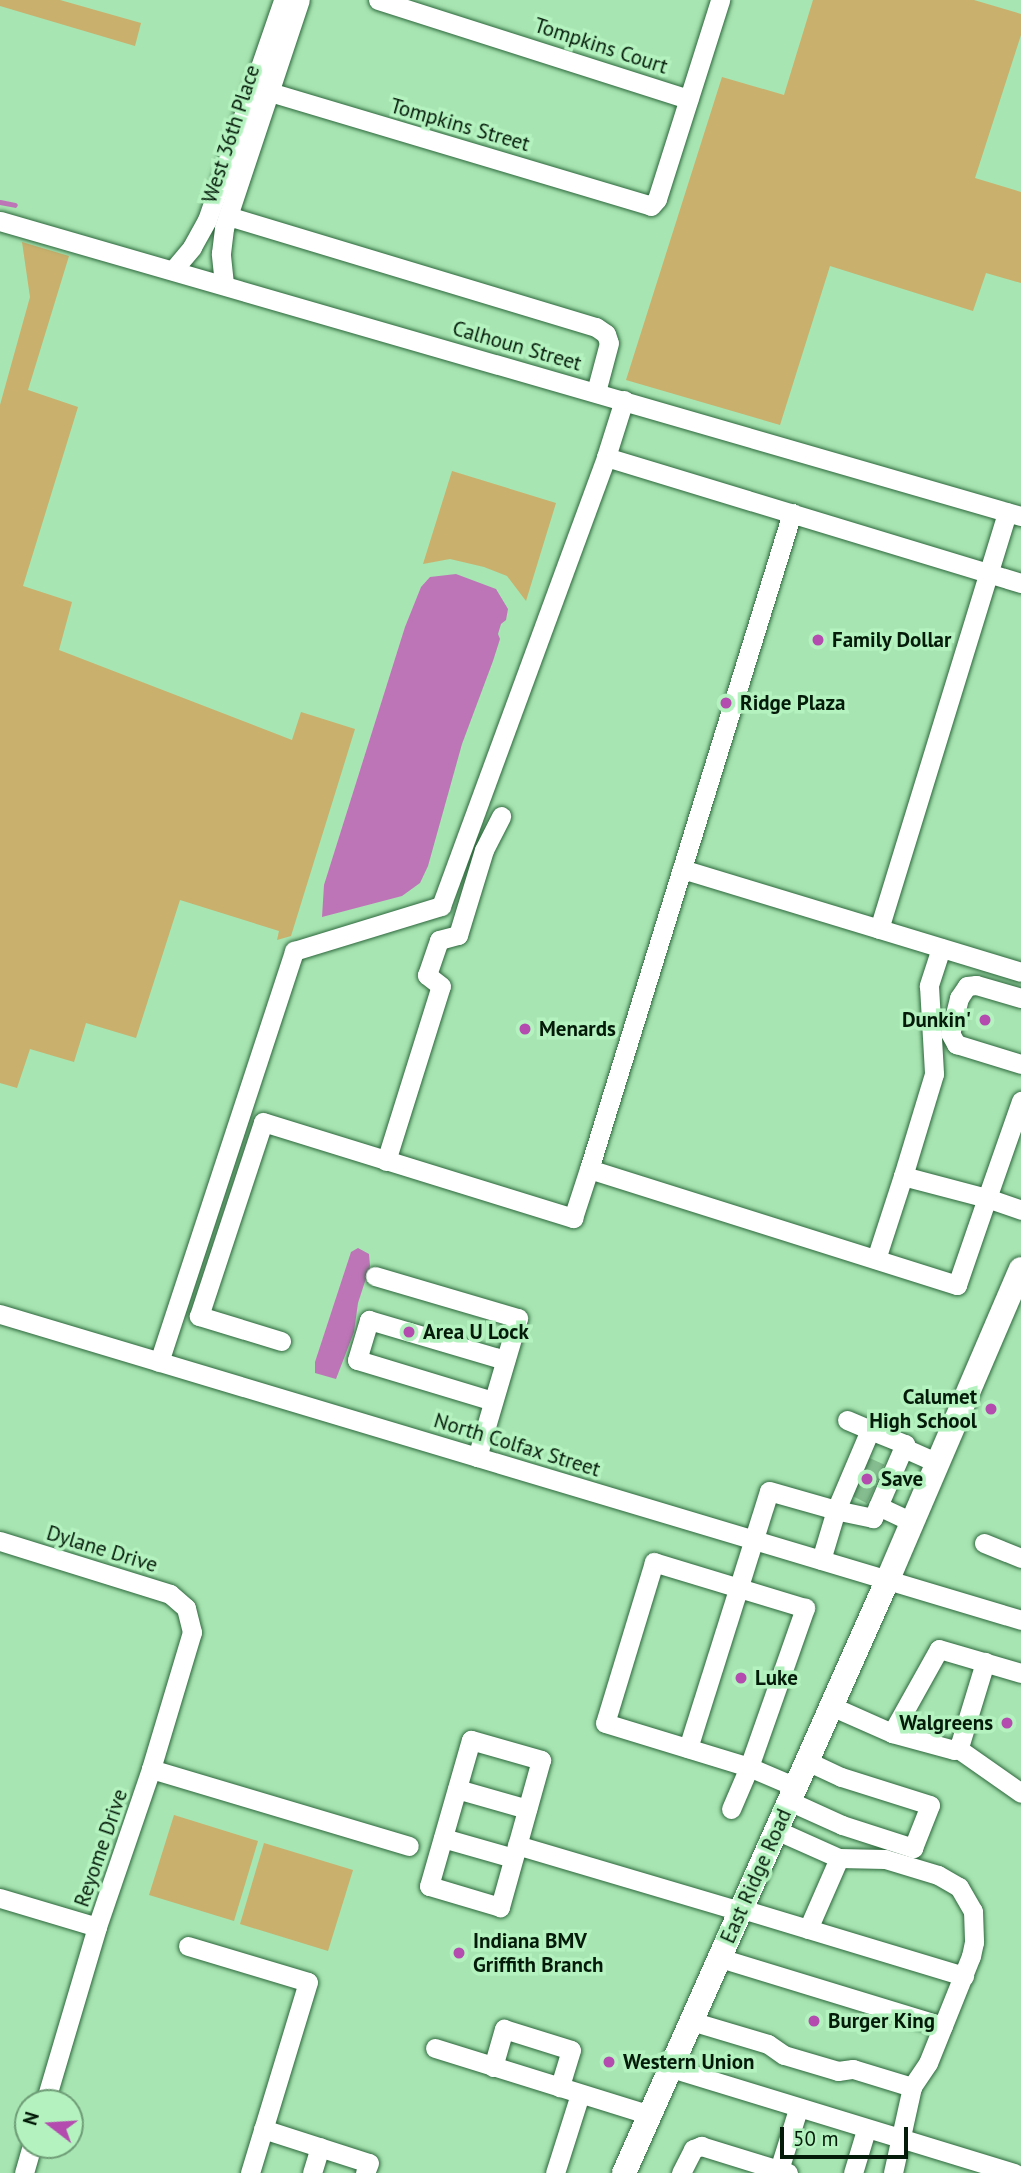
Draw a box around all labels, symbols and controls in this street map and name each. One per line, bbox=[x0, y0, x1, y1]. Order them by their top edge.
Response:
street label: Tompkins Court bbox=[531, 13, 671, 79]
street label: West 36th Place bbox=[197, 62, 265, 206]
street label: Tompkins Street bbox=[387, 93, 533, 157]
street label: Calhoun Street bbox=[450, 316, 584, 376]
place label: Family Dollar bbox=[832, 627, 952, 653]
marker: Family Dollar bbox=[810, 632, 826, 648]
place label: Ridge Plaza bbox=[740, 690, 845, 716]
marker: Ridge Plaza bbox=[718, 695, 734, 711]
place label: Dunkin' bbox=[902, 1007, 971, 1033]
marker: Dunkin' bbox=[977, 1012, 993, 1028]
place label: Menards bbox=[539, 1016, 616, 1042]
marker: Menards bbox=[517, 1021, 533, 1037]
place label: Area U Lock bbox=[423, 1319, 529, 1345]
marker: Area U Lock bbox=[401, 1324, 417, 1340]
place label: Calumet High School bbox=[869, 1384, 977, 1434]
marker: Calumet High School bbox=[983, 1401, 999, 1417]
street label: North Colfax Street bbox=[431, 1408, 603, 1482]
place label: Save bbox=[881, 1466, 923, 1492]
marker: Save bbox=[859, 1471, 875, 1487]
street label: Dylane Drive bbox=[44, 1520, 160, 1578]
place label: Luke bbox=[755, 1665, 798, 1691]
marker: Luke bbox=[733, 1670, 749, 1686]
place label: Walgreens bbox=[899, 1710, 993, 1736]
marker: Walgreens bbox=[999, 1715, 1015, 1731]
street label: Reyome Drive bbox=[69, 1786, 133, 1910]
street label: East Ridge Road bbox=[715, 1805, 797, 1947]
place label: Indiana BMV Griffith Branch bbox=[473, 1928, 603, 1978]
marker: Indiana BMV Griffith Branch bbox=[451, 1945, 467, 1961]
place label: Burger King bbox=[828, 2008, 935, 2034]
marker: Burger King bbox=[806, 2013, 822, 2029]
place label: Western Union bbox=[623, 2049, 755, 2075]
marker: Western Union bbox=[601, 2054, 617, 2070]
north arrow bbox=[14, 2089, 84, 2159]
text: N bbox=[18, 2109, 44, 2128]
scale bar bbox=[783, 2114, 911, 2158]
text: 50 m bbox=[793, 2125, 839, 2152]

